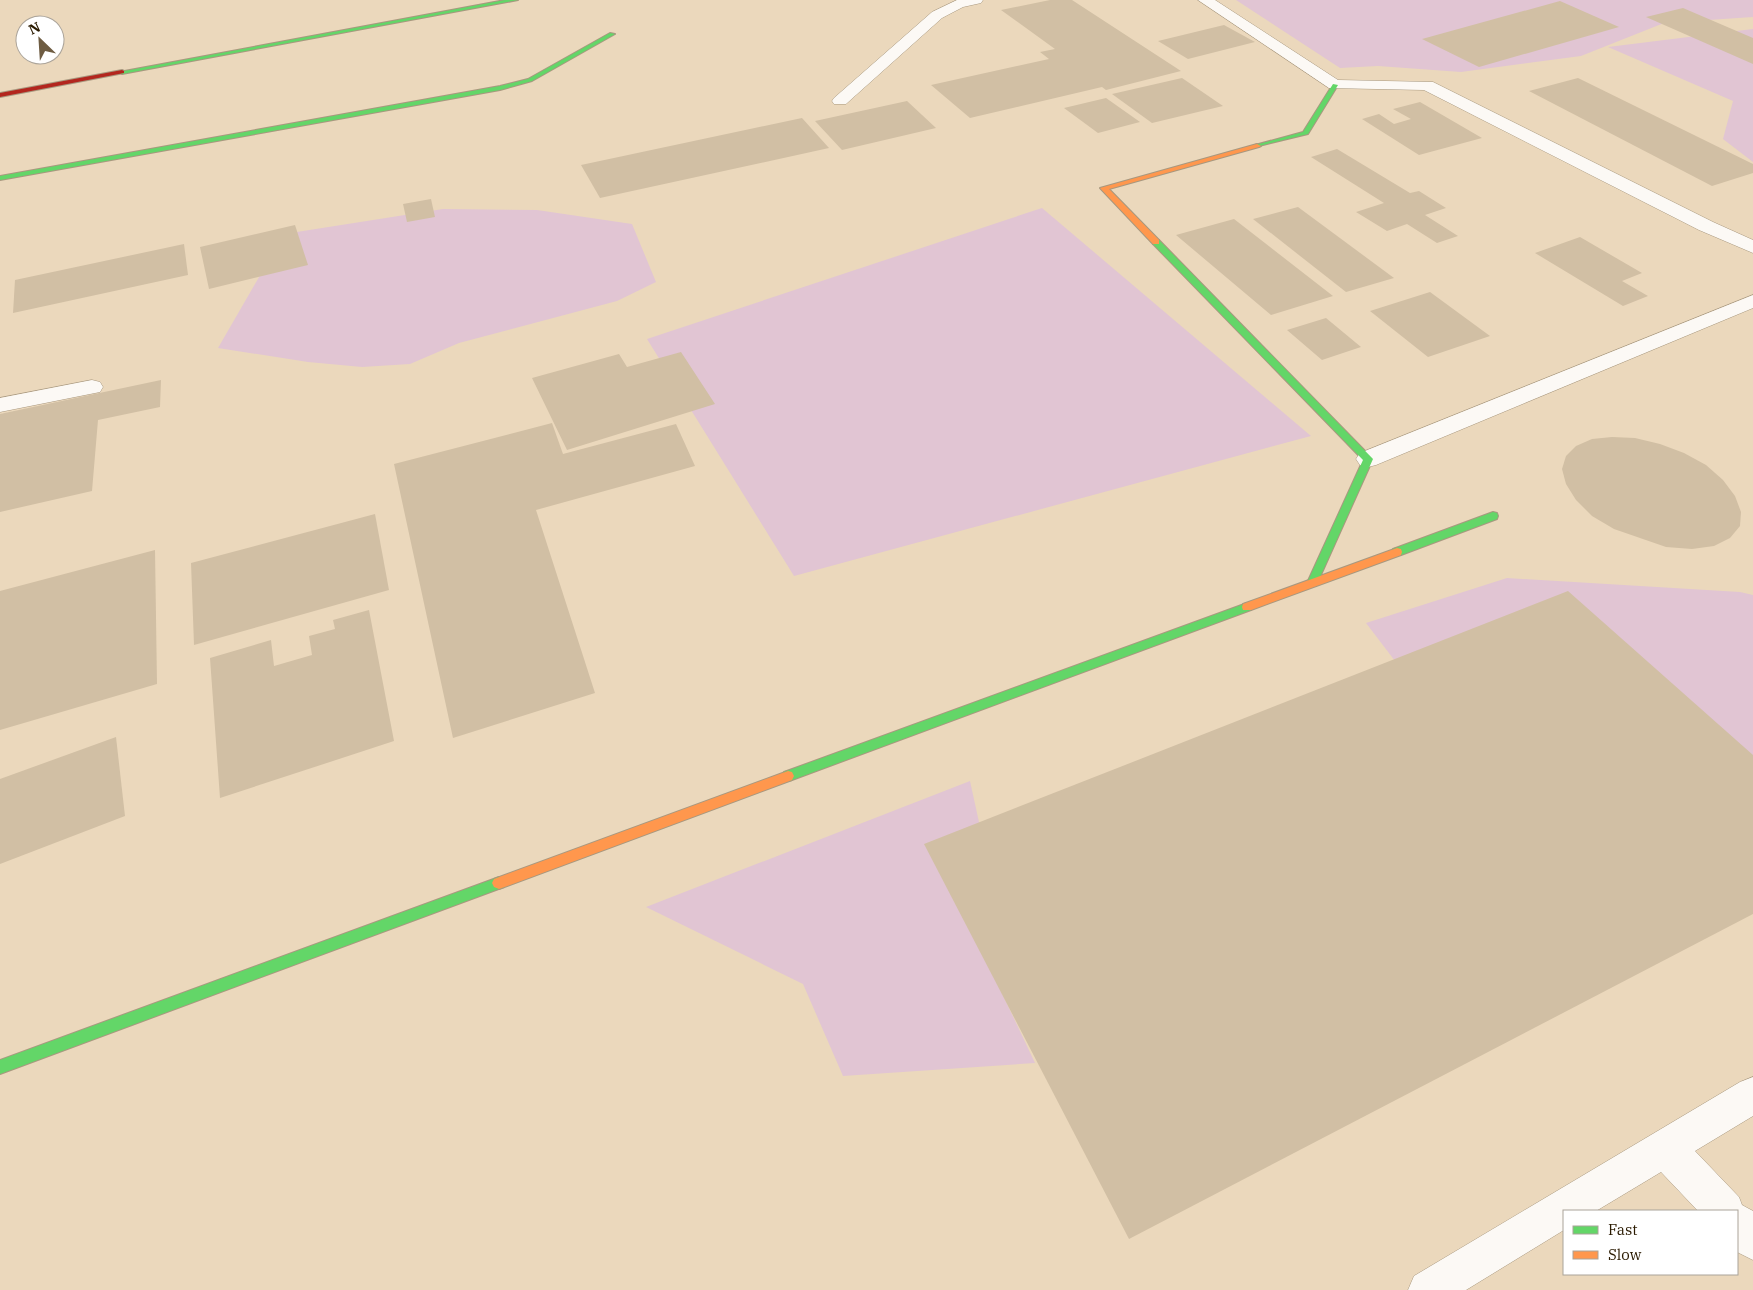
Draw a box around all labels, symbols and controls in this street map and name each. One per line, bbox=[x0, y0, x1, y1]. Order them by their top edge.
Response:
north arrow bbox=[15, 15, 65, 65]
text: N bbox=[26, 18, 43, 39]
legend bbox=[1563, 1210, 1738, 1275]
text: Fast bbox=[1608, 1220, 1638, 1239]
text: Slow bbox=[1608, 1245, 1642, 1264]

